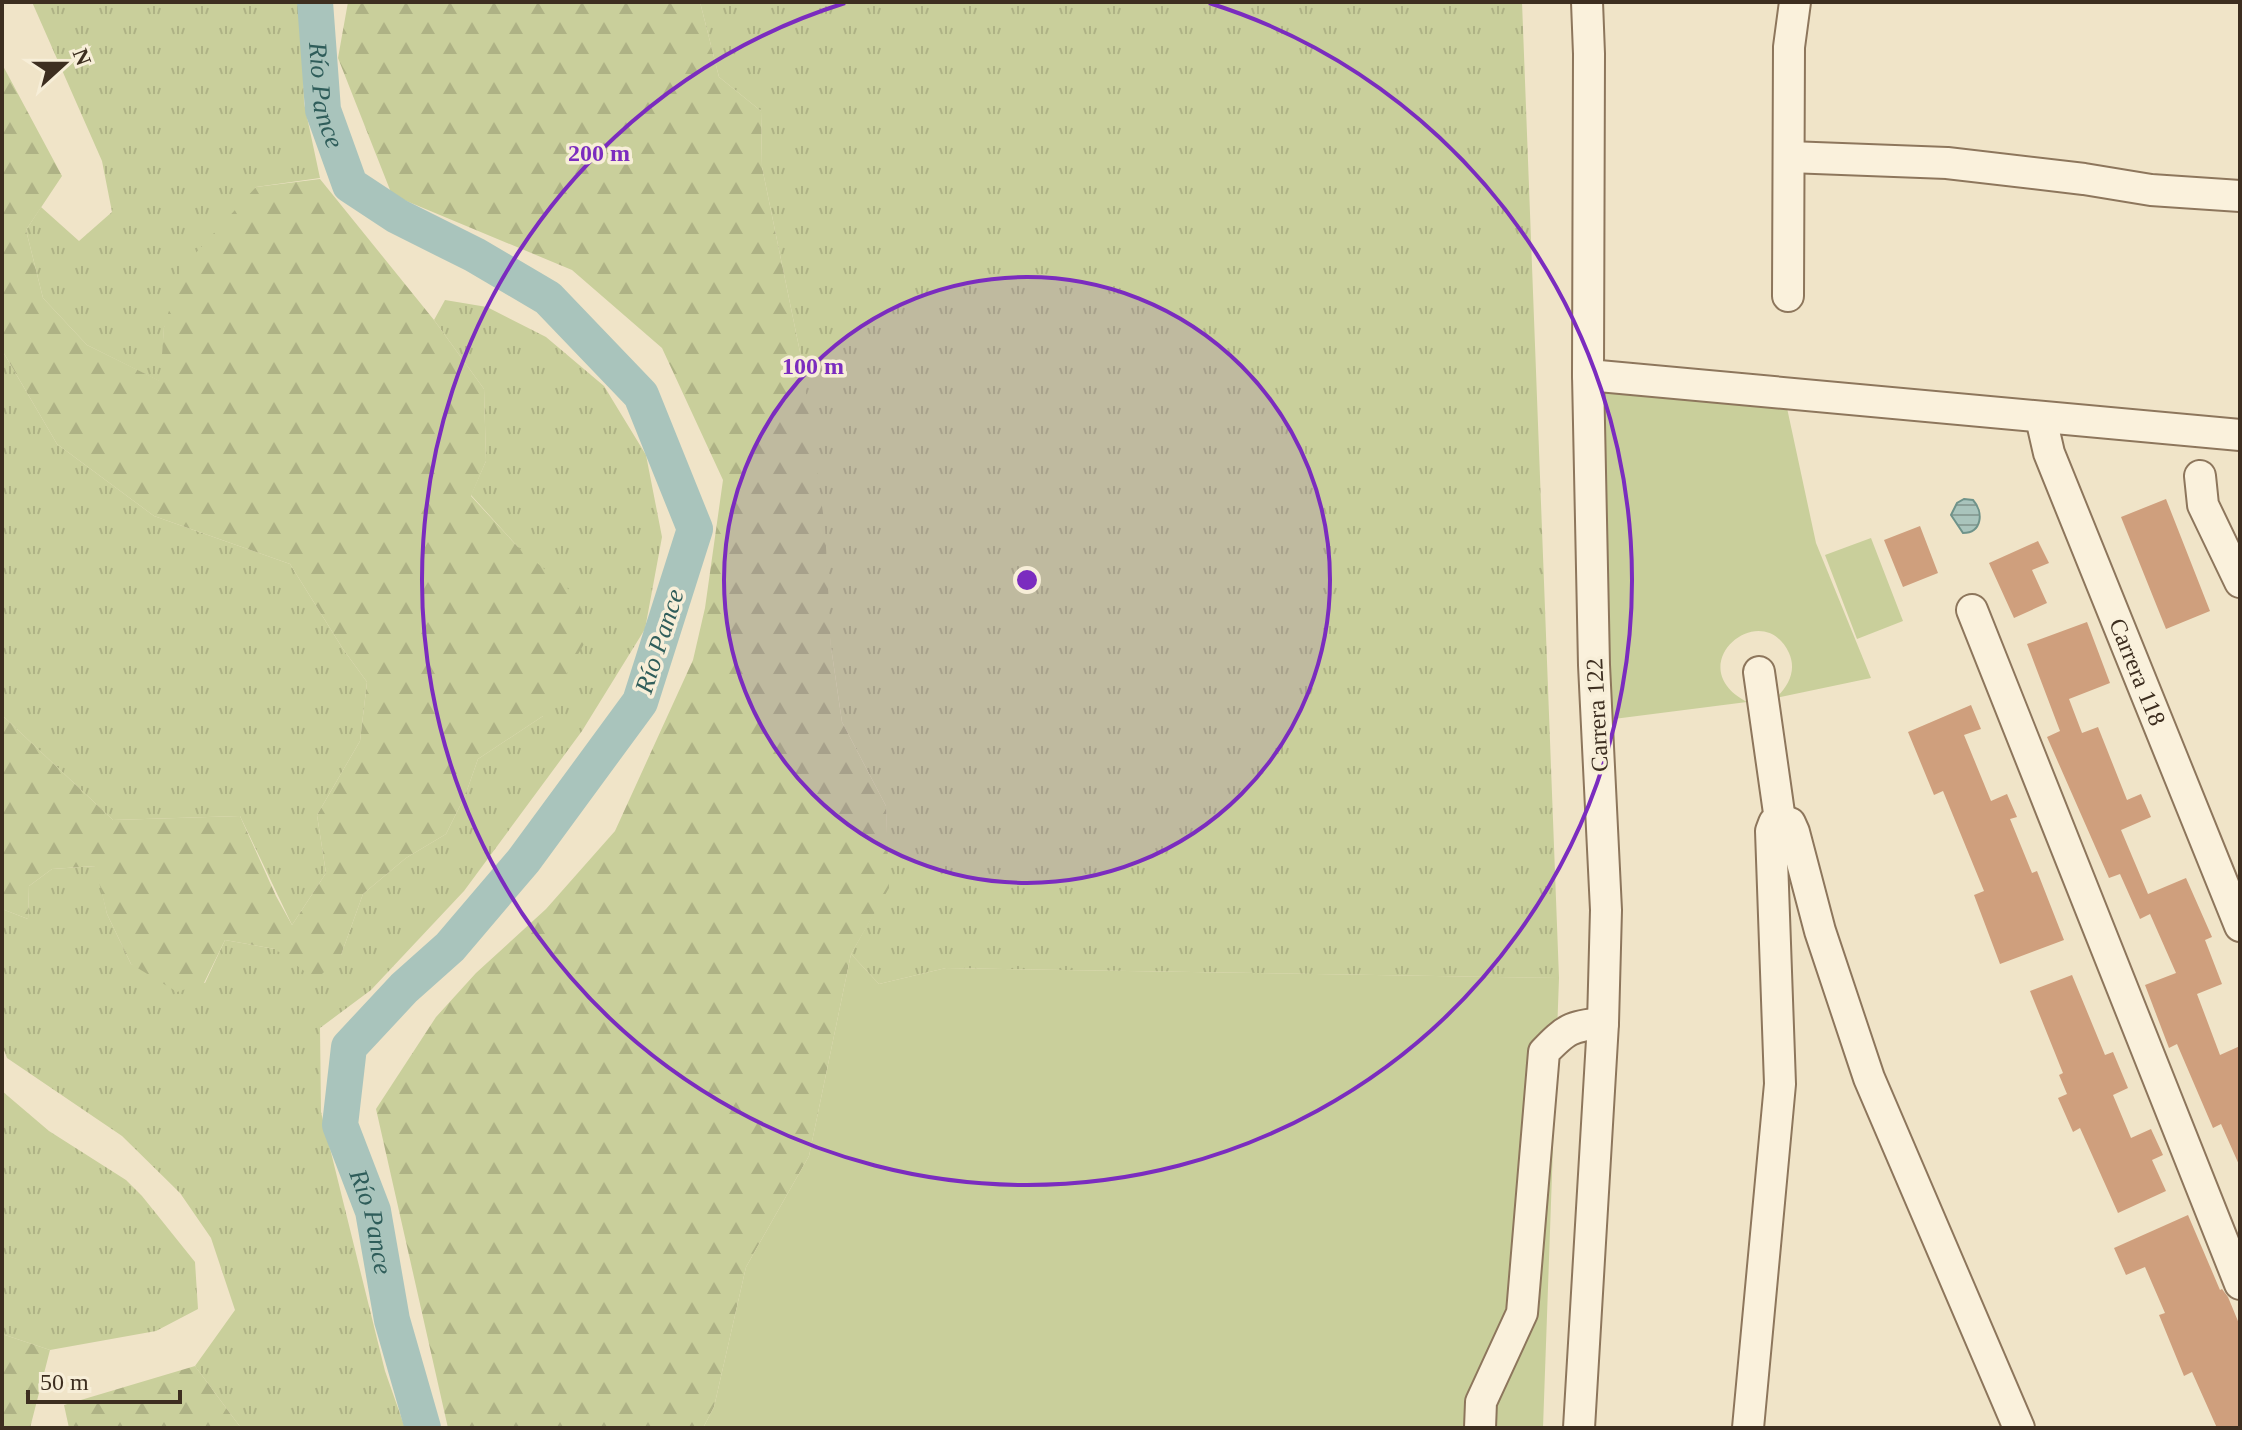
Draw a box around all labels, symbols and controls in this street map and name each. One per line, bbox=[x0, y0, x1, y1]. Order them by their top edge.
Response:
north arrow bbox=[24, 24, 104, 104]
water label: Río Pance bbox=[303, 40, 350, 152]
text: N bbox=[68, 45, 97, 69]
text: 200 m bbox=[568, 140, 630, 166]
text: 100 m bbox=[782, 353, 844, 379]
centre of rings bbox=[1013, 566, 1041, 594]
water label: Río Pance bbox=[629, 586, 690, 698]
street label: Carrera 118 bbox=[2104, 615, 2171, 729]
street label: Carrera 122 bbox=[1581, 657, 1613, 773]
water label: Río Pance bbox=[343, 1164, 398, 1277]
scale bar bbox=[28, 1354, 180, 1404]
text: 50 m bbox=[40, 1369, 89, 1395]

